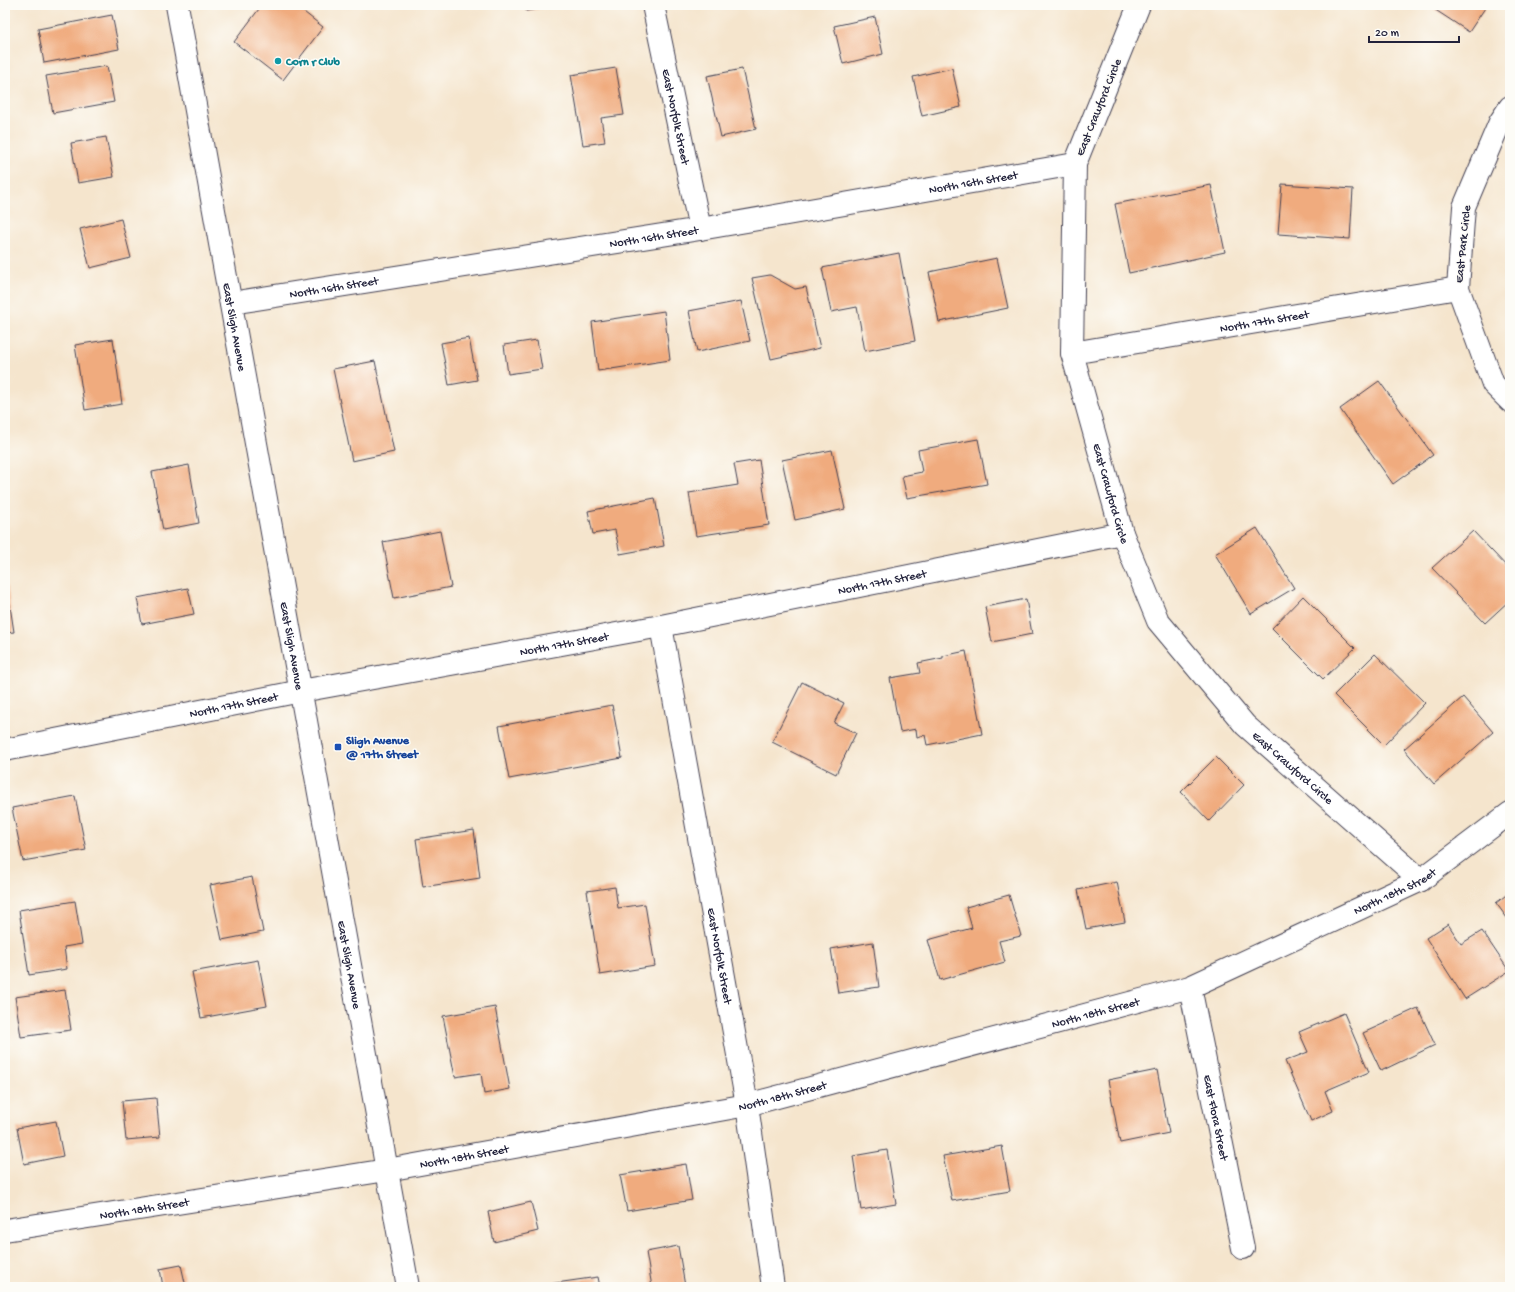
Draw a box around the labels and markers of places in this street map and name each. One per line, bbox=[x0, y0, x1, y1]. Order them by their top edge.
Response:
marker: Corn r Club bbox=[273, 56, 283, 66]
place label: Corn r Club bbox=[285, 56, 340, 70]
place label: Sligh Avenue @ 17th Street bbox=[346, 735, 419, 763]
marker: Sligh Avenue @ 17th Street bbox=[333, 742, 343, 752]

